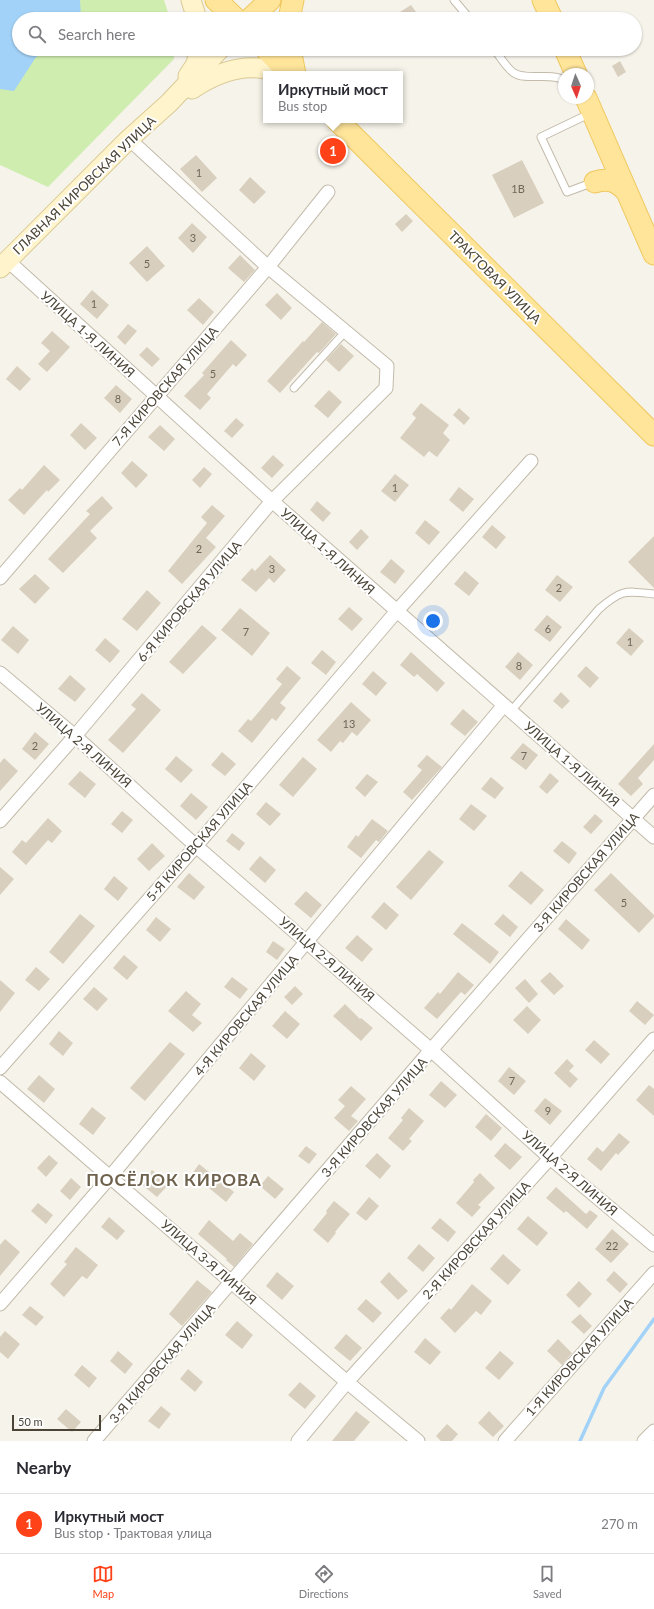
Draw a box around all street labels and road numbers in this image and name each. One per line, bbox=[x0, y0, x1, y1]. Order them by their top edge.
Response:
street label: ГЛАВНАЯ КИРОВСКАЯ УЛИЦА bbox=[9, 112, 159, 258]
street label: ТРАКТОВАЯ УЛИЦА bbox=[445, 227, 545, 327]
street label: УЛИЦА 1-Я ЛИНИЯ bbox=[38, 288, 138, 380]
street label: 7-Я КИРОВСКАЯ УЛИЦА bbox=[109, 323, 222, 449]
street label: УЛИЦА 1-Я ЛИНИЯ bbox=[278, 505, 378, 597]
street label: 6-Я КИРОВСКАЯ УЛИЦА bbox=[134, 537, 245, 665]
street label: УЛИЦА 2-Я ЛИНИЯ bbox=[33, 699, 135, 791]
street label: УЛИЦА 1-Я ЛИНИЯ bbox=[521, 718, 623, 810]
street label: 5-Я КИРОВСКАЯ УЛИЦА bbox=[143, 778, 256, 904]
street label: 3-Я КИРОВСКАЯ УЛИЦА bbox=[530, 809, 643, 935]
street label: УЛИЦА 2-Я ЛИНИЯ bbox=[276, 913, 378, 1005]
street label: 4-Я КИРОВСКАЯ УЛИЦА bbox=[191, 951, 302, 1079]
street label: 3-Я КИРОВСКАЯ УЛИЦА bbox=[318, 1054, 431, 1180]
street label: УЛИЦА 2-Я ЛИНИЯ bbox=[519, 1127, 621, 1219]
street label: 2-Я КИРОВСКАЯ УЛИЦА bbox=[419, 1177, 533, 1302]
street label: УЛИЦА 3-Я ЛИНИЯ bbox=[158, 1216, 260, 1308]
street label: 1-Я КИРОВСКАЯ УЛИЦА bbox=[522, 1294, 636, 1419]
street label: 3-Я КИРОВСКАЯ УЛИЦА bbox=[106, 1300, 219, 1426]

